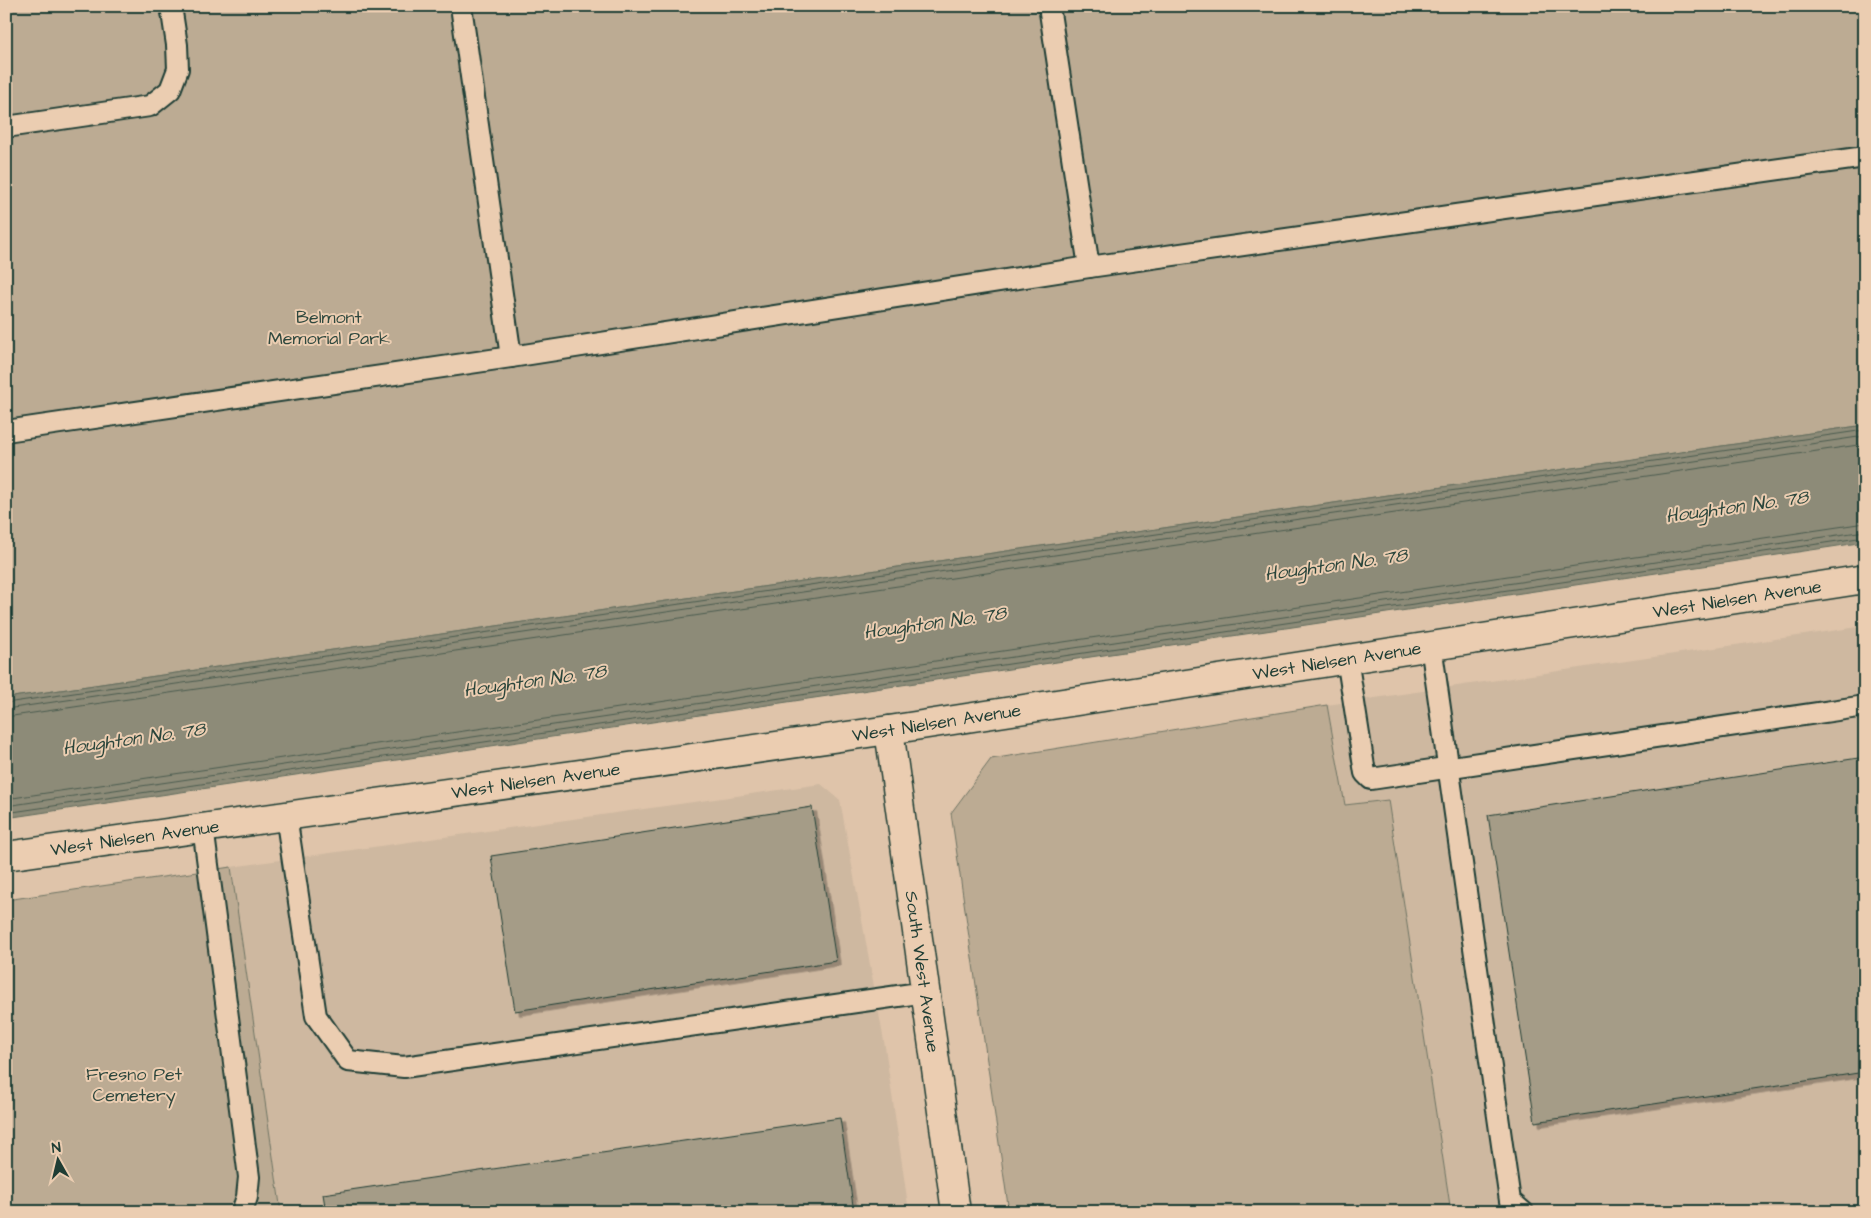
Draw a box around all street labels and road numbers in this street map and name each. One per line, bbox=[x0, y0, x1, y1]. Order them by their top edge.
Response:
street label: West Nielsen Avenue bbox=[1651, 573, 1823, 624]
street label: West Nielsen Avenue bbox=[1251, 635, 1423, 686]
street label: West Nielsen Avenue bbox=[850, 697, 1023, 748]
street label: West Nielsen Avenue bbox=[450, 756, 622, 805]
street label: West Nielsen Avenue bbox=[49, 813, 221, 862]
street label: South West Avenue bbox=[899, 889, 946, 1054]

